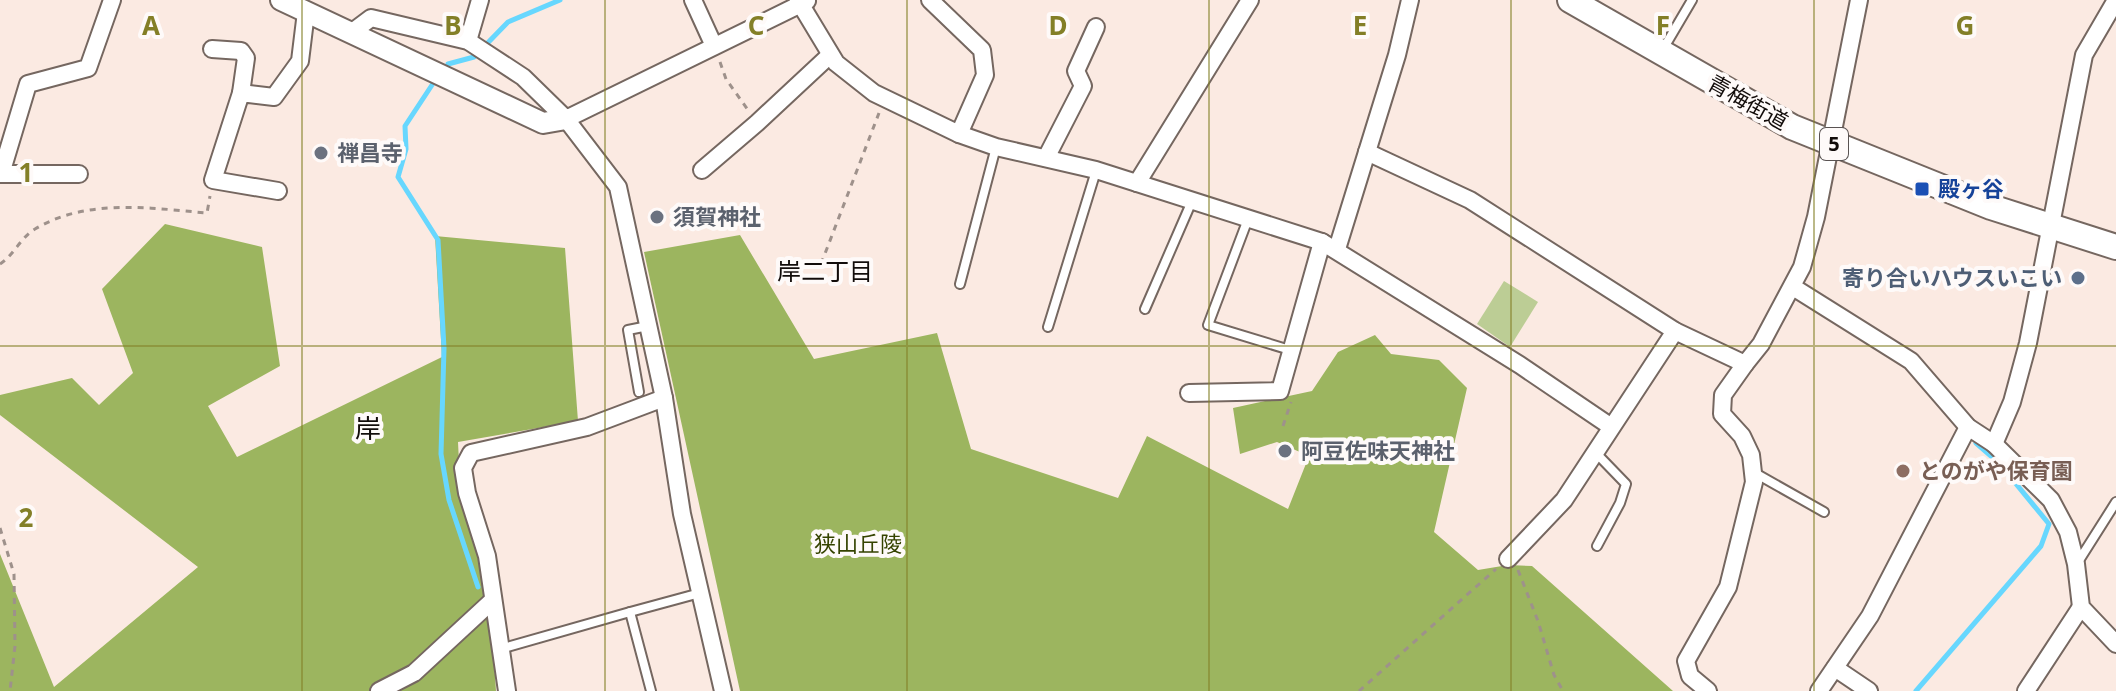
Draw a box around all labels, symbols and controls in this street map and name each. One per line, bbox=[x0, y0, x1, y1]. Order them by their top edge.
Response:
text: A bbox=[142, 7, 160, 43]
text: B bbox=[444, 7, 462, 43]
text: C bbox=[748, 7, 764, 43]
text: D bbox=[1048, 7, 1068, 43]
text: E bbox=[1353, 7, 1367, 43]
text: F bbox=[1656, 7, 1670, 43]
text: G bbox=[1956, 7, 1974, 43]
street label: 青梅街道 bbox=[1703, 67, 1794, 136]
road number: 5 bbox=[1820, 128, 1848, 160]
place label: 禅昌寺 bbox=[337, 137, 403, 167]
marker: 禅昌寺 bbox=[312, 144, 330, 162]
text: 1 bbox=[19, 154, 33, 190]
place label: 殿ヶ谷 bbox=[1938, 173, 2004, 203]
marker: 殿ヶ谷 bbox=[1913, 180, 1931, 198]
place label: 須賀神社 bbox=[673, 201, 761, 231]
marker: 須賀神社 bbox=[648, 208, 666, 226]
district label: 岸二丁目 bbox=[777, 254, 873, 287]
place label: 寄り合いハウスいこい bbox=[1842, 262, 2062, 292]
marker: 寄り合いハウスいこい bbox=[2069, 269, 2087, 287]
district label: 岸 bbox=[355, 410, 381, 446]
place label: 阿豆佐味天神社 bbox=[1301, 435, 1455, 465]
marker: 阿豆佐味天神社 bbox=[1276, 442, 1294, 460]
place label: とのがや保育園 bbox=[1919, 455, 2073, 485]
marker: とのがや保育園 bbox=[1894, 462, 1912, 480]
text: 2 bbox=[19, 499, 34, 535]
park label: 狭山丘陵 bbox=[814, 528, 902, 558]

